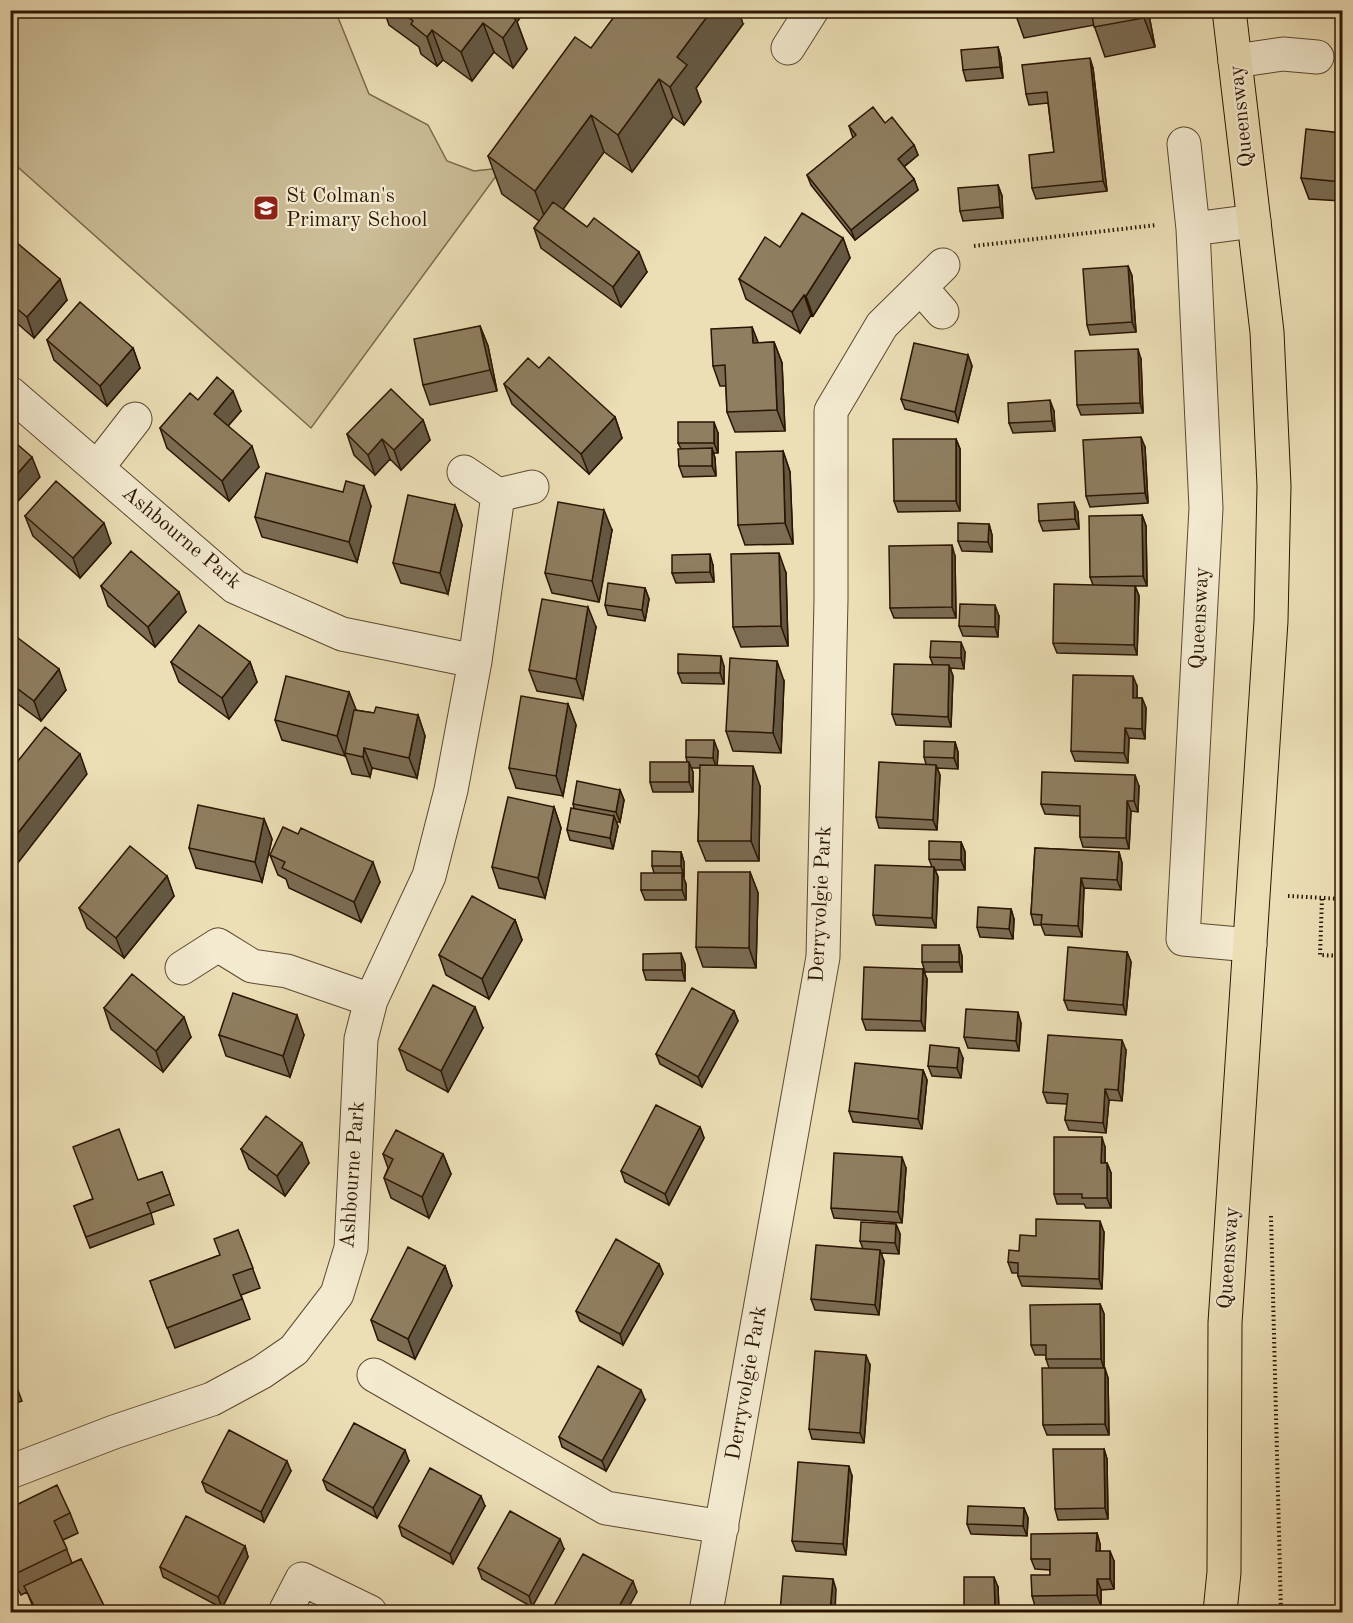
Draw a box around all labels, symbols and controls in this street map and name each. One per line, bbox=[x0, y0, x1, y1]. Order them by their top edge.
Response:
street label: Queensway bbox=[1226, 64, 1258, 168]
place label: St Colman's Primary School bbox=[286, 186, 428, 231]
school or university icon: St Colman's Primary School bbox=[251, 193, 281, 223]
street label: Ashbourne Park bbox=[118, 482, 244, 594]
street label: Queensway bbox=[1187, 566, 1213, 670]
street label: Derryvolgie Park bbox=[806, 825, 836, 983]
street label: Ashbourne Park bbox=[337, 1101, 369, 1249]
street label: Queensway bbox=[1215, 1206, 1243, 1310]
street label: Derryvolgie Park bbox=[723, 1304, 771, 1462]

